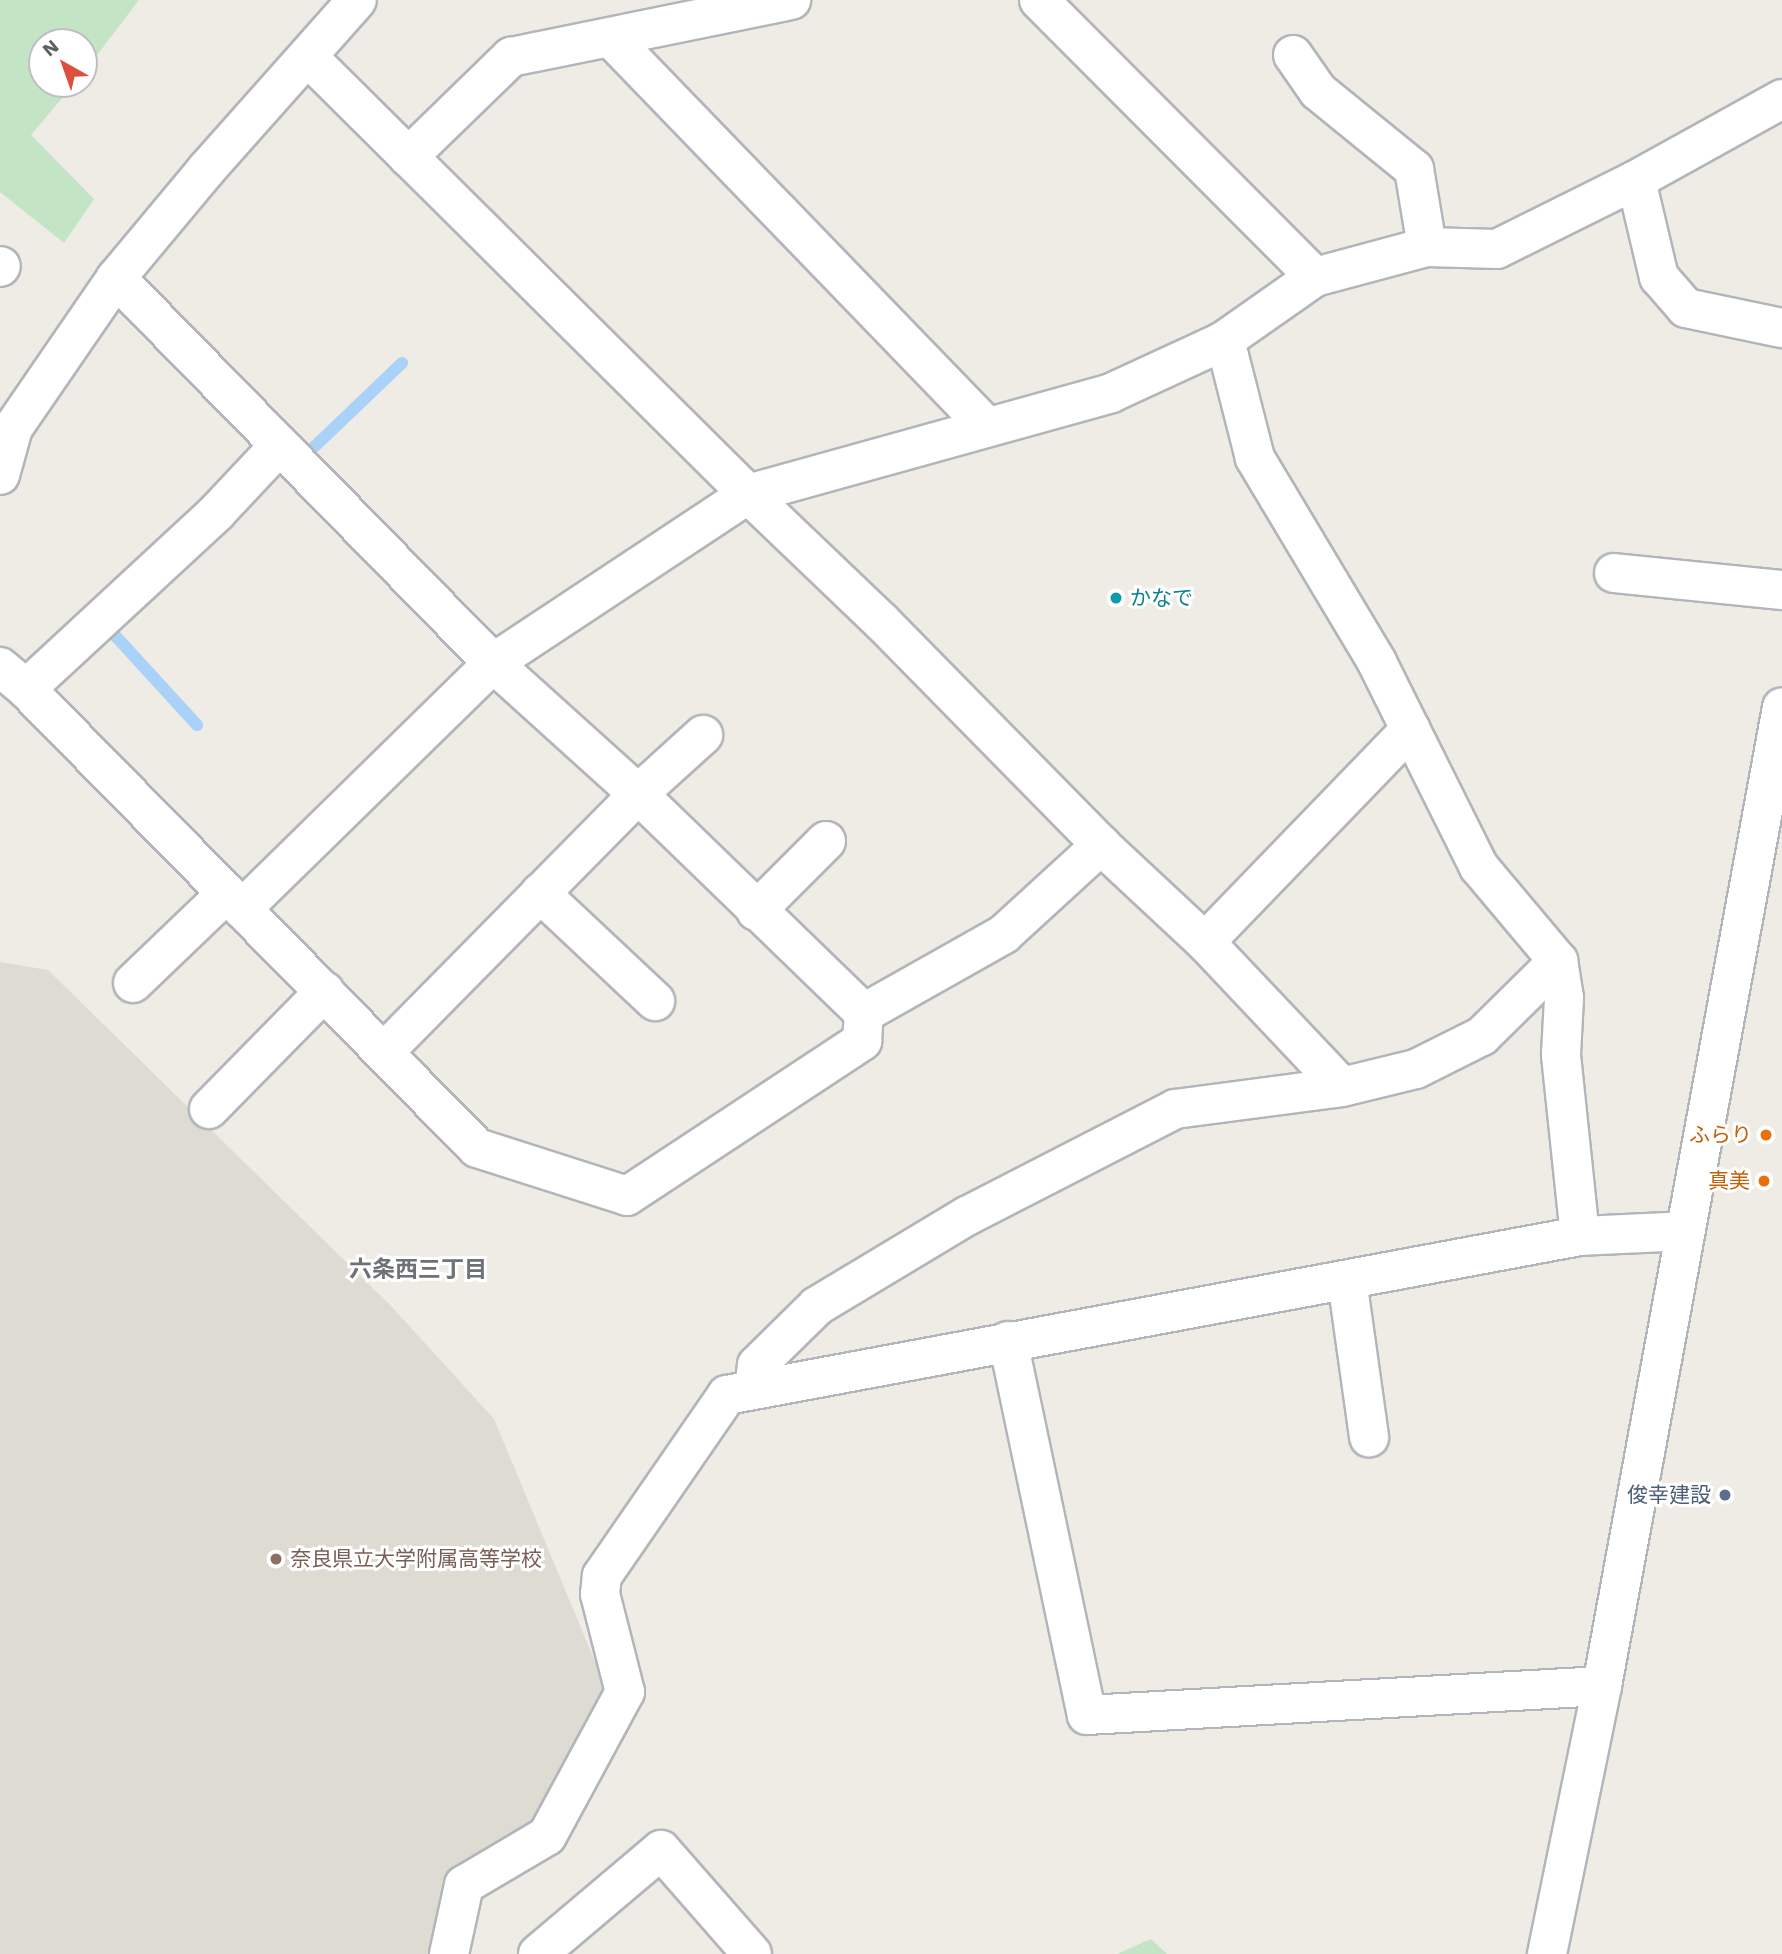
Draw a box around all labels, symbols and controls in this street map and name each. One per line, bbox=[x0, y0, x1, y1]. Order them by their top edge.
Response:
north arrow bbox=[28, 28, 98, 98]
text: N bbox=[38, 35, 63, 61]
place label: かなで bbox=[1130, 585, 1193, 611]
marker: かなで bbox=[1108, 590, 1124, 606]
place label: ふらり bbox=[1689, 1122, 1752, 1148]
marker: ふらり bbox=[1758, 1127, 1774, 1143]
place label: 真美 bbox=[1708, 1168, 1750, 1194]
marker: 真美 bbox=[1756, 1173, 1772, 1189]
district label: 六条西三丁目 bbox=[349, 1256, 487, 1284]
place label: 俊幸建設 bbox=[1627, 1482, 1711, 1508]
marker: 俊幸建設 bbox=[1717, 1487, 1733, 1503]
place label: 奈良県立大学附属高等学校 bbox=[290, 1546, 542, 1572]
marker: 奈良県立大学附属高等学校 bbox=[268, 1551, 284, 1567]

